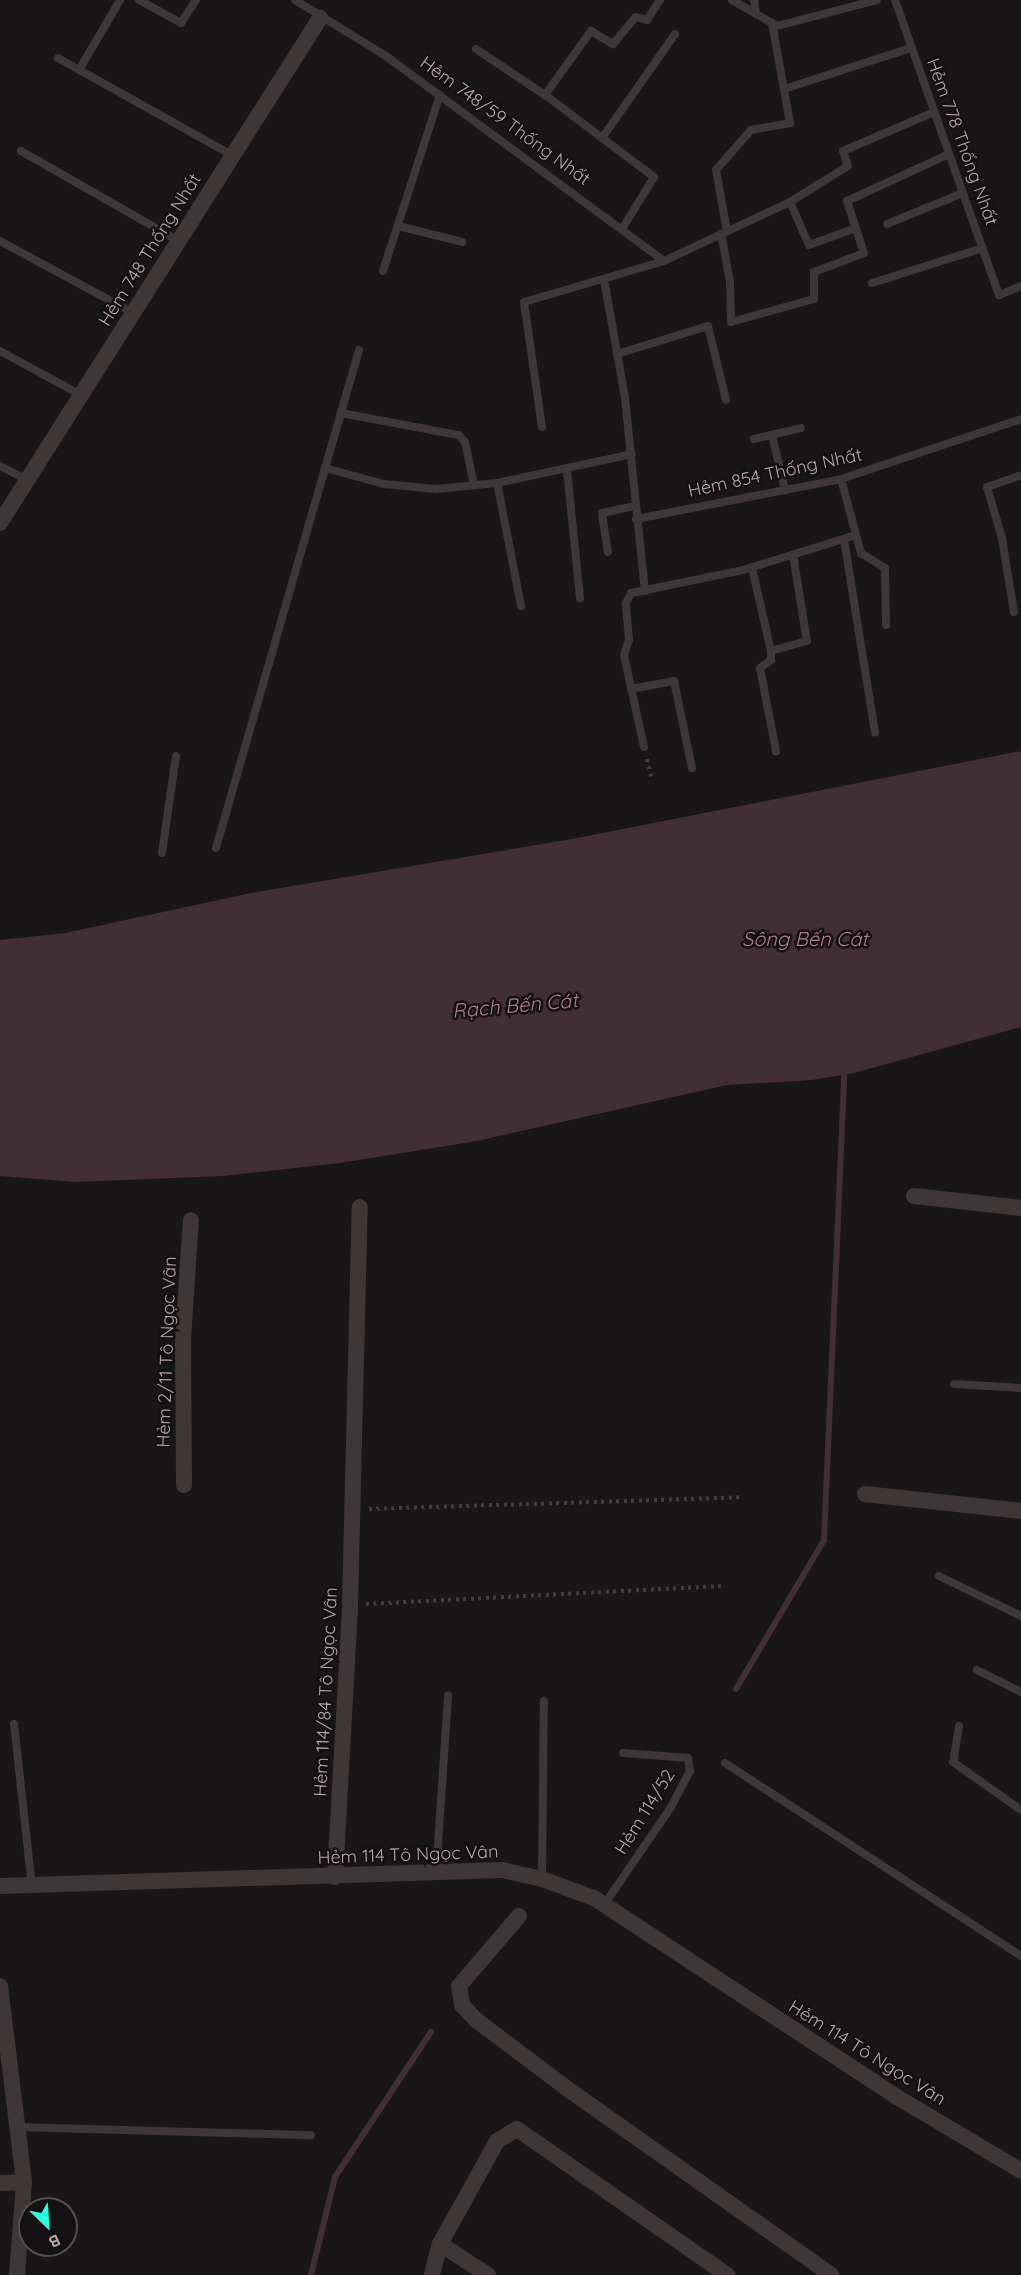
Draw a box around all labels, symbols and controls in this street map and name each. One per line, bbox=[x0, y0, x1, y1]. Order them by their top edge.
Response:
street label: Hẻm 748/59 Thống Nhất bbox=[416, 52, 594, 190]
street label: Hẻm 778 Thống Nhất bbox=[922, 55, 1002, 229]
street label: Hẻm 748 Thống Nhất bbox=[94, 170, 206, 330]
street label: Hẻm 854 Thống Nhất bbox=[686, 444, 864, 502]
water label: Sông Bến Cát bbox=[742, 926, 868, 950]
water label: Rạch Bến Cát bbox=[451, 988, 579, 1022]
street label: Hẻm 2/11 Tô Ngọc Vân bbox=[153, 1256, 181, 1448]
street label: Hẻm 114/84 Tô Ngọc Vân bbox=[310, 1587, 342, 1797]
street label: Hẻm 114/52 bbox=[610, 1765, 680, 1859]
street label: Hẻm 114 Tô Ngọc Vân bbox=[317, 1841, 499, 1869]
street label: Hẻm 114 Tô Ngọc Vân bbox=[785, 1996, 949, 2110]
north arrow bbox=[18, 2197, 78, 2257]
text: B bbox=[46, 2230, 64, 2253]

